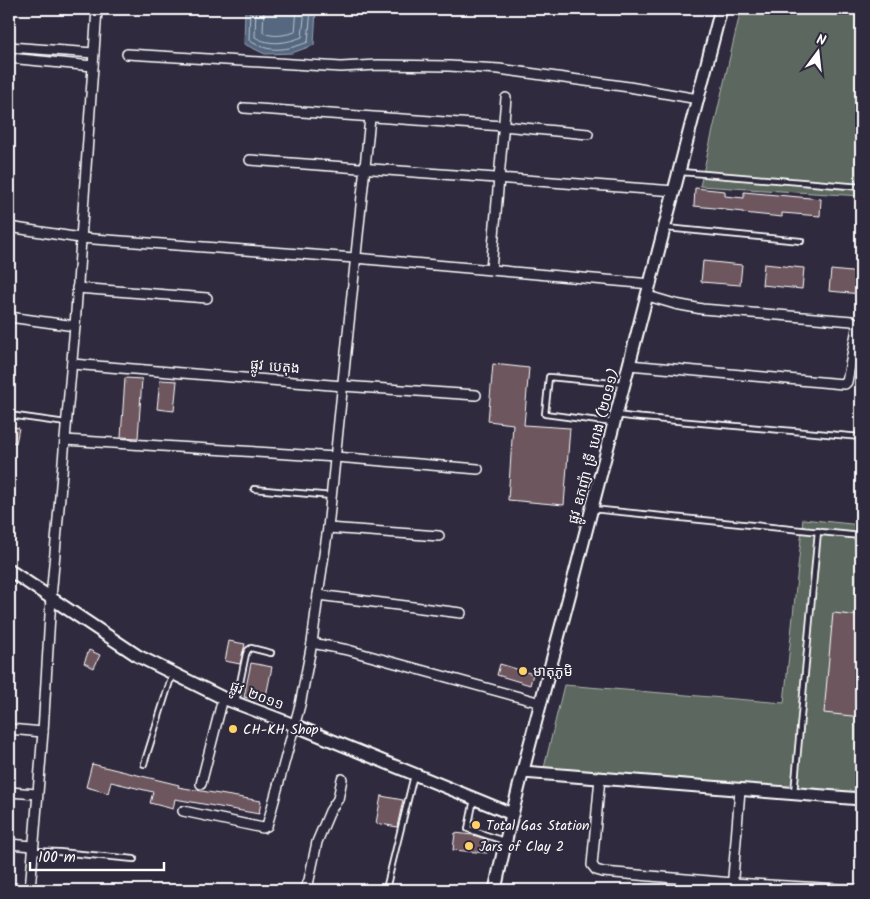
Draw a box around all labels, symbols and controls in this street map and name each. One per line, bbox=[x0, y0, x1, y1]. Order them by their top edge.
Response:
north arrow bbox=[792, 28, 842, 78]
text: N bbox=[814, 29, 828, 52]
street label: ផ្លូវ បេតុង bbox=[249, 354, 301, 380]
street label: ផ្លូវ ឧកញ៉ា ទ្រី ហេង (២០១១) bbox=[563, 366, 625, 527]
place label: មាតុភូមិ bbox=[533, 661, 573, 683]
marker: មាតុភូមិ bbox=[517, 665, 529, 677]
street label: ផ្លូវ ២០១១ bbox=[226, 676, 287, 716]
place label: CH-KH Shop bbox=[243, 719, 319, 741]
marker: CH-KH Shop bbox=[227, 723, 239, 735]
place label: Total Gas Station bbox=[486, 815, 590, 837]
marker: Total Gas Station bbox=[470, 819, 482, 831]
place label: Jars of Clay 2 bbox=[479, 836, 564, 858]
scale bar bbox=[30, 839, 164, 871]
marker: Jars of Clay 2 bbox=[463, 840, 475, 852]
text: 100 m bbox=[38, 846, 76, 870]

